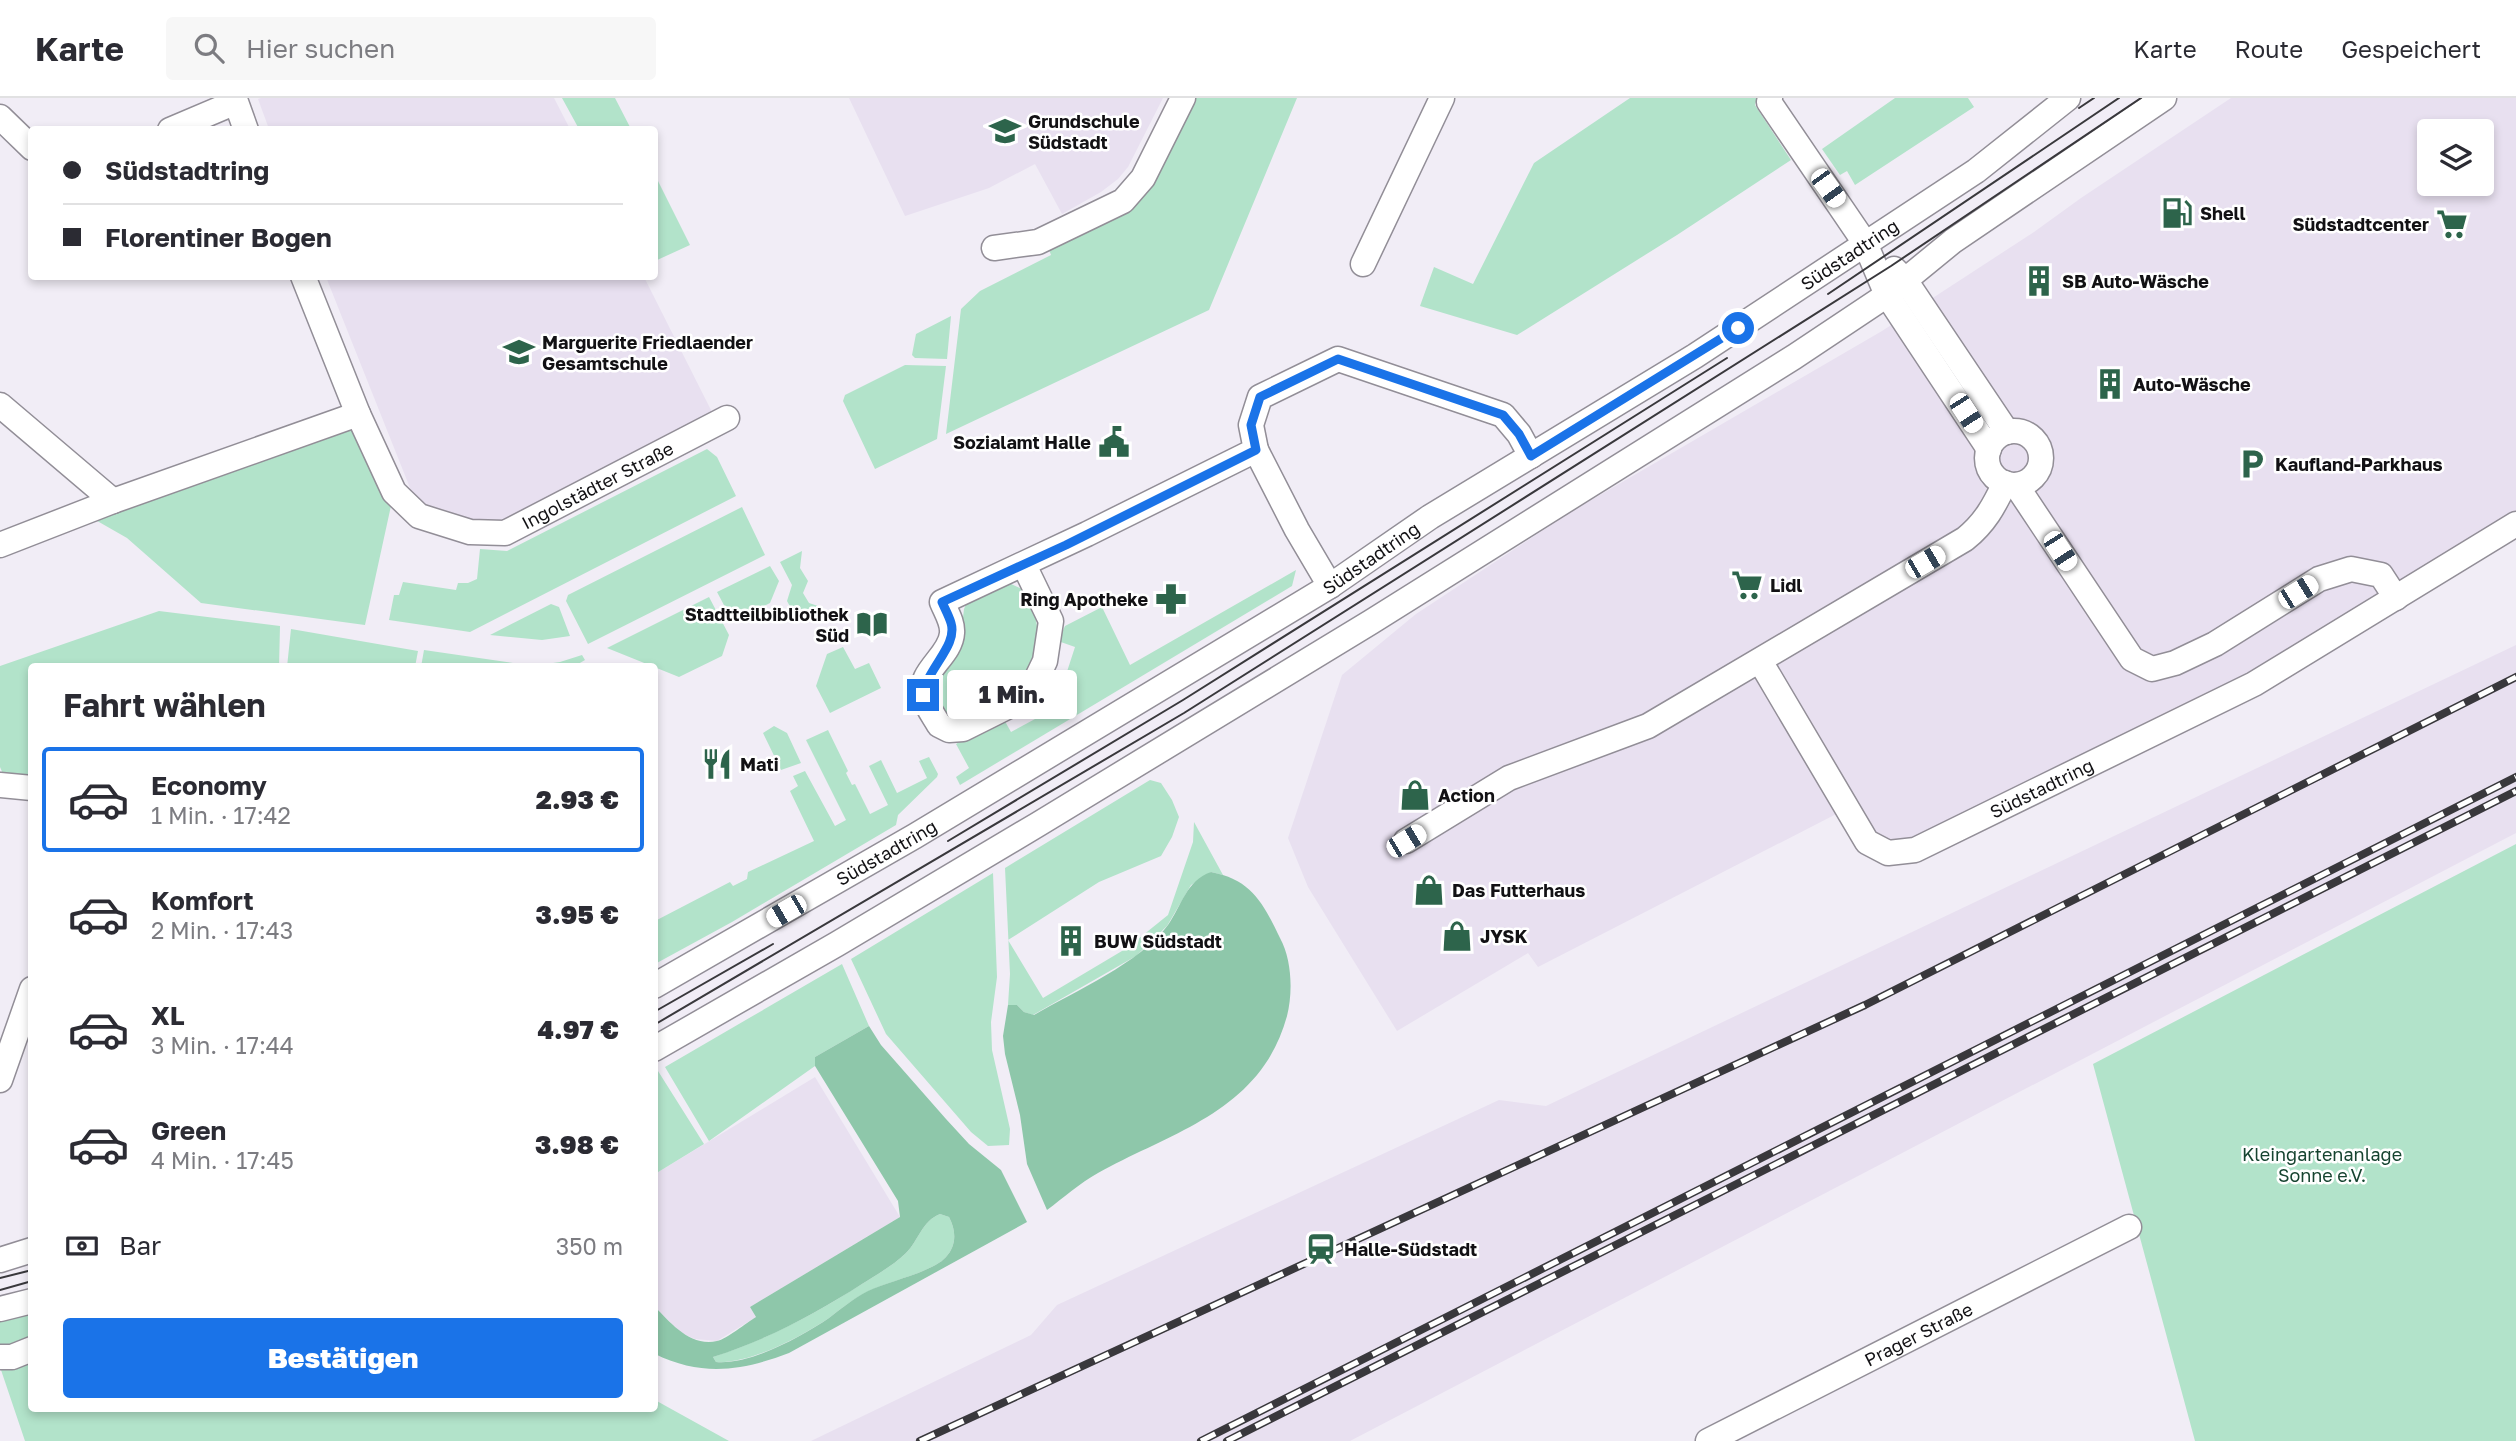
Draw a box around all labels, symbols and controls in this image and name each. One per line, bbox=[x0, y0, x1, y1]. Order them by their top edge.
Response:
search box bbox=[166, 17, 656, 80]
text: Karte bbox=[35, 29, 124, 68]
icon: search bbox=[190, 29, 228, 67]
text: Hier suchen bbox=[246, 33, 395, 64]
text: Karte bbox=[2133, 34, 2197, 63]
text: Route bbox=[2235, 34, 2303, 63]
text: Gespeichert bbox=[2341, 34, 2481, 63]
place label: Grundschule Südstadt bbox=[1028, 110, 1140, 153]
school or university icon: Grundschule Südstadt bbox=[988, 114, 1022, 148]
map controls bbox=[2417, 119, 2494, 196]
button: layers bbox=[2417, 119, 2494, 196]
text: Südstadtring bbox=[105, 155, 269, 186]
car bbox=[1808, 165, 1849, 211]
fuel station icon: Shell bbox=[2160, 196, 2194, 230]
place label: Shell bbox=[2200, 202, 2246, 224]
supermarket icon: Südstadtcenter bbox=[2435, 207, 2469, 241]
place label: Südstadtcenter bbox=[2293, 213, 2429, 235]
street label: Südstadtring bbox=[1796, 214, 1903, 294]
text: Florentiner Bogen bbox=[105, 222, 332, 253]
building icon: SB Auto-Wäsche bbox=[2022, 264, 2056, 298]
place label: SB Auto-Wäsche bbox=[2062, 270, 2209, 292]
route start bbox=[1722, 312, 1754, 344]
place label: Marguerite Friedlaender Gesamtschule bbox=[542, 331, 753, 374]
school or university icon: Marguerite Friedlaender Gesamtschule bbox=[502, 335, 536, 369]
building icon: Auto-Wäsche bbox=[2093, 367, 2127, 401]
place label: Auto-Wäsche bbox=[2133, 373, 2251, 395]
car bbox=[1946, 390, 1987, 436]
public building icon: Sozialamt Halle bbox=[1097, 425, 1131, 459]
place label: Sozialamt Halle bbox=[953, 431, 1091, 453]
street label: Ingolstädter Straße bbox=[518, 437, 677, 534]
parking icon: Kaufland-Parkhaus bbox=[2235, 447, 2269, 481]
place label: Kaufland-Parkhaus bbox=[2275, 453, 2443, 475]
street label: Südstadtring bbox=[1318, 517, 1423, 599]
car bbox=[2040, 528, 2081, 574]
car bbox=[1902, 542, 1949, 582]
supermarket icon: Lidl bbox=[1730, 568, 1764, 602]
car bbox=[2275, 572, 2322, 612]
place label: Lidl bbox=[1770, 574, 1802, 596]
pharmacy icon: Ring Apotheke bbox=[1154, 582, 1188, 616]
place label: Ring Apotheke bbox=[1020, 588, 1148, 610]
place label: Stadtteilbibliothek Süd bbox=[685, 603, 850, 646]
library icon: Stadtteilbibliothek Süd bbox=[855, 607, 889, 641]
callout: 1 Min. bbox=[948, 670, 1077, 720]
route end bbox=[907, 679, 939, 711]
text: 1 Min. bbox=[979, 680, 1045, 708]
text: Fahrt wählen bbox=[63, 686, 266, 724]
restaurant icon: Mati bbox=[700, 747, 734, 781]
place label: Mati bbox=[740, 753, 779, 775]
street label: Südstadtring bbox=[1986, 753, 2097, 823]
icon: car bbox=[67, 768, 130, 831]
text: Economy bbox=[151, 770, 267, 801]
shop icon: Action bbox=[1398, 778, 1432, 812]
text: 2.93 € bbox=[536, 784, 619, 815]
place label: Action bbox=[1438, 784, 1495, 806]
text: 1 Min. · 17:42 bbox=[151, 801, 291, 829]
street label: Südstadtring bbox=[832, 815, 941, 890]
car bbox=[1383, 821, 1430, 861]
shop icon: Das Futterhaus bbox=[1412, 873, 1446, 907]
place label: Das Futterhaus bbox=[1452, 879, 1585, 901]
icon: car bbox=[67, 883, 130, 946]
text: Komfort bbox=[151, 885, 254, 916]
car bbox=[763, 891, 810, 931]
text: 3.95 € bbox=[536, 899, 619, 930]
text: 2 Min. · 17:43 bbox=[151, 916, 293, 944]
shop icon: JYSK bbox=[1440, 919, 1474, 953]
building icon: BUW Südstadt bbox=[1054, 924, 1088, 958]
place label: JYSK bbox=[1480, 925, 1527, 947]
place label: BUW Südstadt bbox=[1094, 930, 1222, 952]
icon: car bbox=[67, 998, 130, 1061]
text: XL bbox=[151, 1000, 185, 1031]
text: 4.97 € bbox=[538, 1014, 619, 1045]
text: 3 Min. · 17:44 bbox=[151, 1031, 294, 1059]
icon: car bbox=[67, 1113, 130, 1176]
text: Green bbox=[151, 1115, 226, 1146]
text: 3.98 € bbox=[535, 1129, 619, 1160]
park label: Kleingartenanlage Sonne e.V. bbox=[2242, 1143, 2402, 1186]
text: 4 Min. · 17:45 bbox=[151, 1146, 294, 1174]
icon: cash bbox=[63, 1227, 101, 1265]
text: Bar bbox=[119, 1230, 161, 1261]
text: 350 m bbox=[556, 1232, 623, 1260]
station icon: Halle-Südstadt bbox=[1304, 1232, 1338, 1266]
place label: Halle-Südstadt bbox=[1344, 1238, 1477, 1260]
street label: Prager Straße bbox=[1861, 1297, 1976, 1371]
button: Bestätigen bbox=[63, 1318, 623, 1398]

